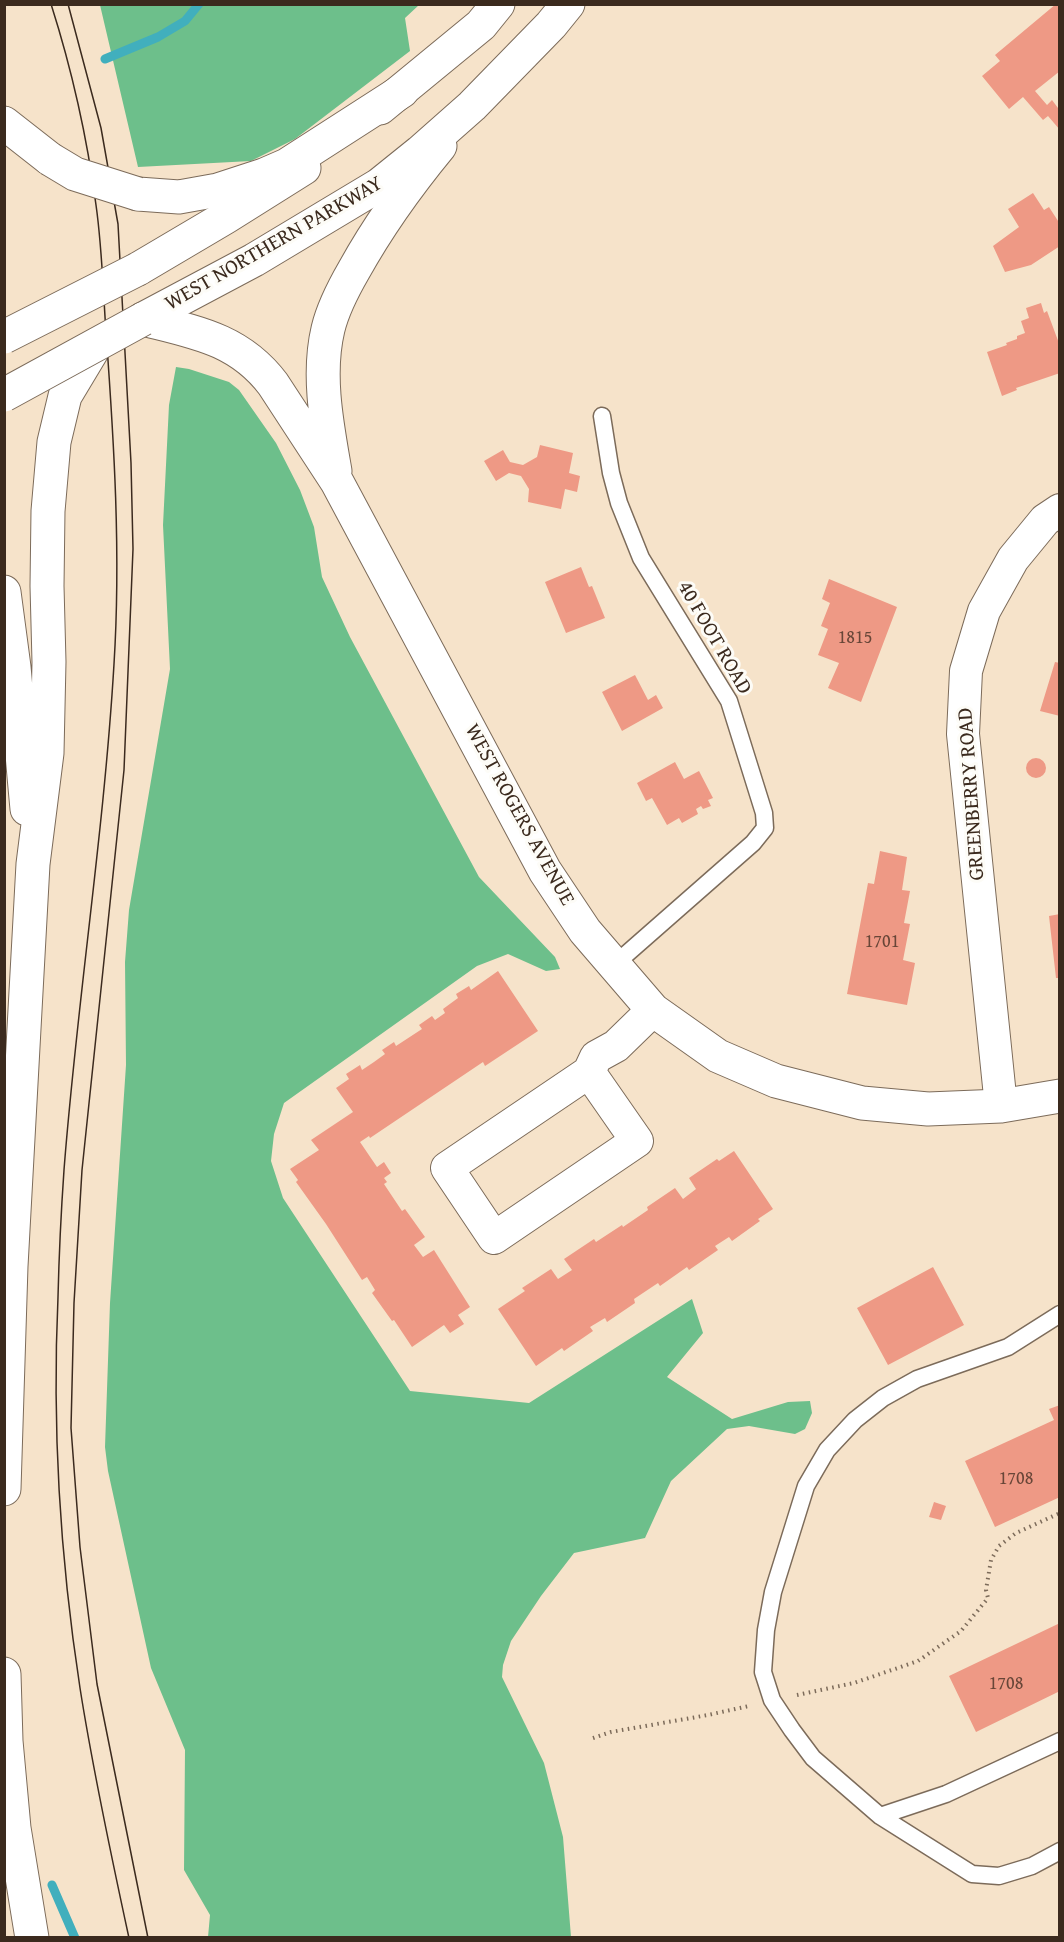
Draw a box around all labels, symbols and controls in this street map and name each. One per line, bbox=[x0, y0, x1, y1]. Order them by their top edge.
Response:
street label: WEST NORTHERN PARKWAY bbox=[161, 171, 387, 317]
street label: 40 FOOT ROAD bbox=[671, 577, 757, 699]
house number: 1815 bbox=[838, 627, 872, 649]
street label: GREENBERRY ROAD bbox=[953, 707, 991, 881]
street label: WEST ROGERS AVENUE bbox=[459, 720, 579, 910]
house number: 1701 bbox=[865, 931, 899, 953]
house number: 1708 bbox=[999, 1468, 1033, 1490]
house number: 1708 bbox=[989, 1673, 1023, 1695]

